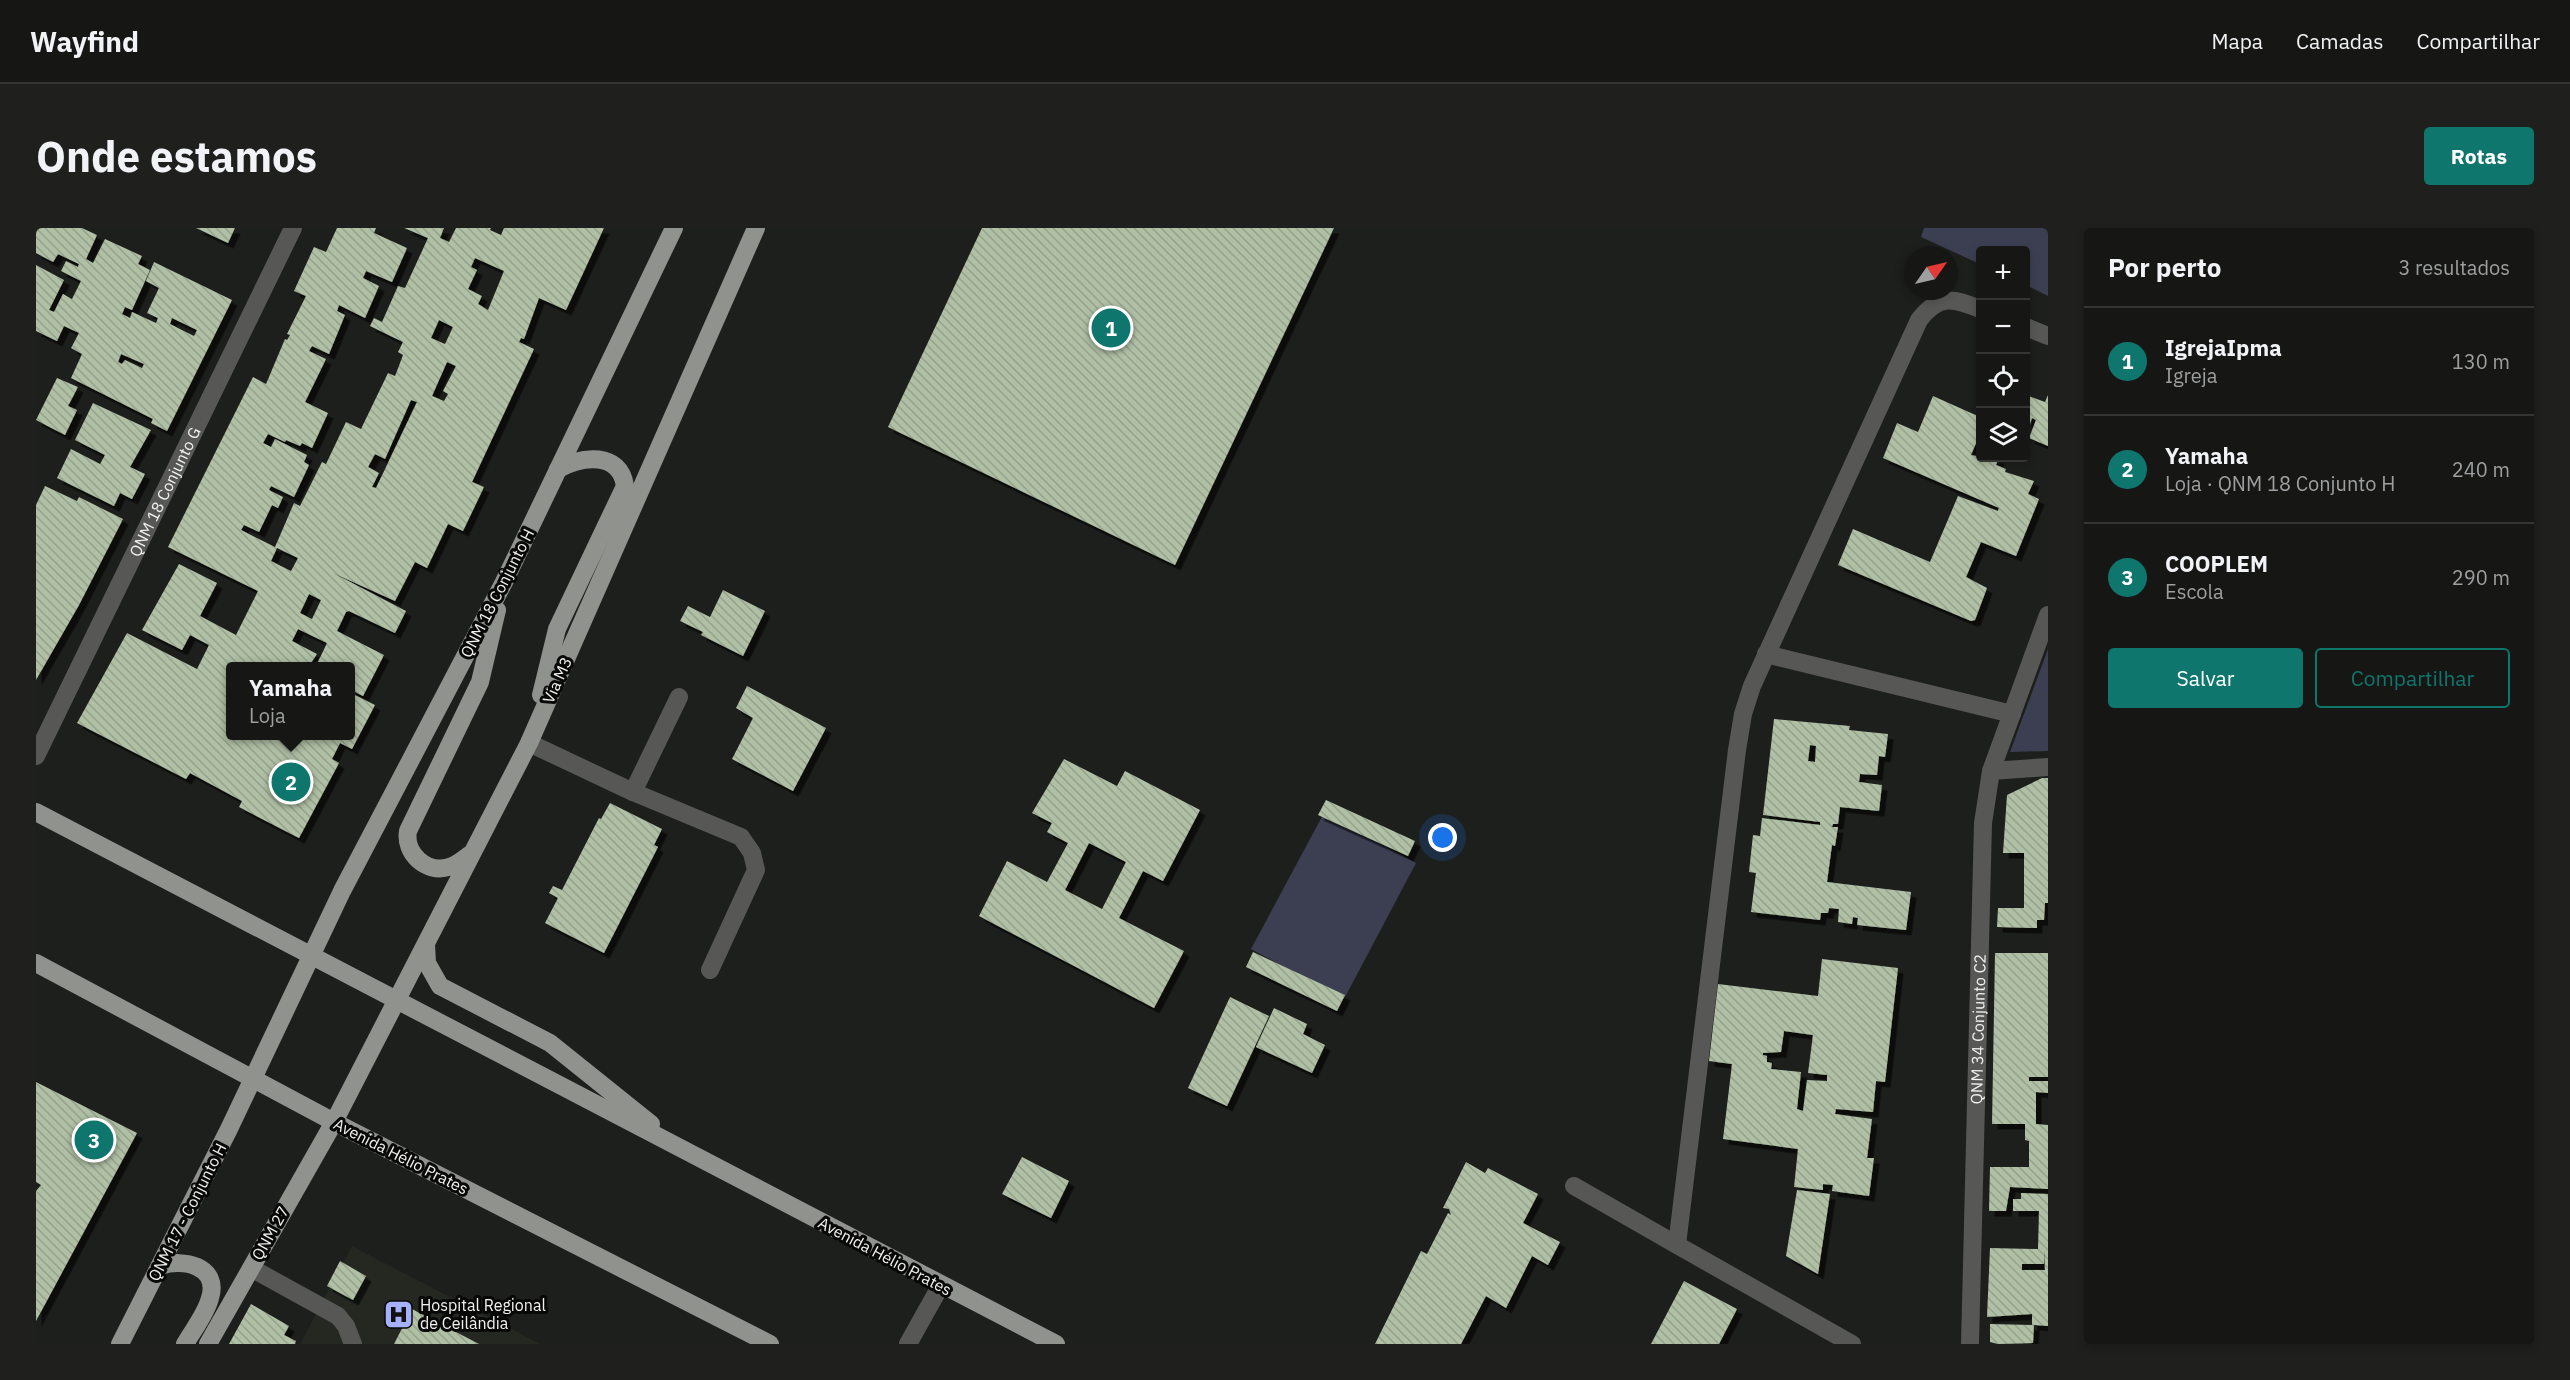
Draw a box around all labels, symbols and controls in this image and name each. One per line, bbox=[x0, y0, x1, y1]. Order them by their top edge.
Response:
text: Wayfind bbox=[30, 23, 139, 60]
text: Mapa bbox=[2211, 27, 2263, 55]
text: Camadas bbox=[2296, 27, 2383, 55]
text: Compartilhar bbox=[2416, 27, 2540, 55]
button: Rotas bbox=[2424, 127, 2534, 185]
text: Onde estamos bbox=[36, 129, 317, 184]
north arrow bbox=[1904, 246, 1958, 300]
map controls bbox=[1976, 246, 2030, 462]
button: + bbox=[1976, 246, 2030, 300]
text: Por perto bbox=[2108, 250, 2221, 284]
text: 3 resultados bbox=[2398, 254, 2510, 281]
button: − bbox=[1976, 300, 2030, 354]
pin: 1 bbox=[1092, 306, 1130, 350]
text: IgrejaIpma bbox=[2165, 333, 2282, 362]
text: 1 bbox=[2122, 348, 2134, 375]
text: 130 m bbox=[2452, 348, 2510, 375]
button: locate bbox=[1976, 354, 2030, 408]
text: Igreja bbox=[2165, 362, 2217, 389]
button: layers bbox=[1976, 408, 2030, 462]
street label: QNM 18 Conjunto G bbox=[125, 423, 205, 560]
text: Yamaha bbox=[2165, 441, 2248, 470]
text: 2 bbox=[2122, 456, 2134, 483]
text: 240 m bbox=[2452, 456, 2510, 483]
text: Loja · QNM 18 Conjunto H bbox=[2165, 470, 2395, 497]
street label: QNM 18 Conjunto H bbox=[456, 525, 538, 661]
text: COOPLEM bbox=[2165, 549, 2268, 578]
text: 3 bbox=[2122, 564, 2134, 591]
text: 290 m bbox=[2452, 564, 2510, 591]
text: Escola bbox=[2165, 578, 2224, 605]
button: Salvar bbox=[2108, 648, 2303, 708]
button: Compartilhar bbox=[2315, 648, 2510, 708]
street label: Via M3 bbox=[538, 654, 576, 706]
popup bbox=[226, 662, 355, 740]
text: Yamaha bbox=[249, 673, 332, 702]
text: Loja bbox=[249, 702, 286, 729]
pin: 2 bbox=[272, 760, 310, 804]
your location bbox=[1428, 823, 1457, 852]
street label: QNM 34 Conjunto C2 bbox=[1966, 954, 1990, 1105]
street label: Avenida Hélio Prates bbox=[330, 1113, 472, 1199]
pin: 3 bbox=[74, 1118, 114, 1162]
street label: QNM 17 - Conjunto H bbox=[144, 1140, 230, 1284]
street label: QNM 27 bbox=[247, 1203, 293, 1263]
street label: Avenida Hélio Prates bbox=[815, 1212, 955, 1300]
place label: Hospital Regional de Ceilândia bbox=[420, 1295, 546, 1333]
hospital icon: Hospital Regional de Ceilândia bbox=[383, 1298, 415, 1330]

